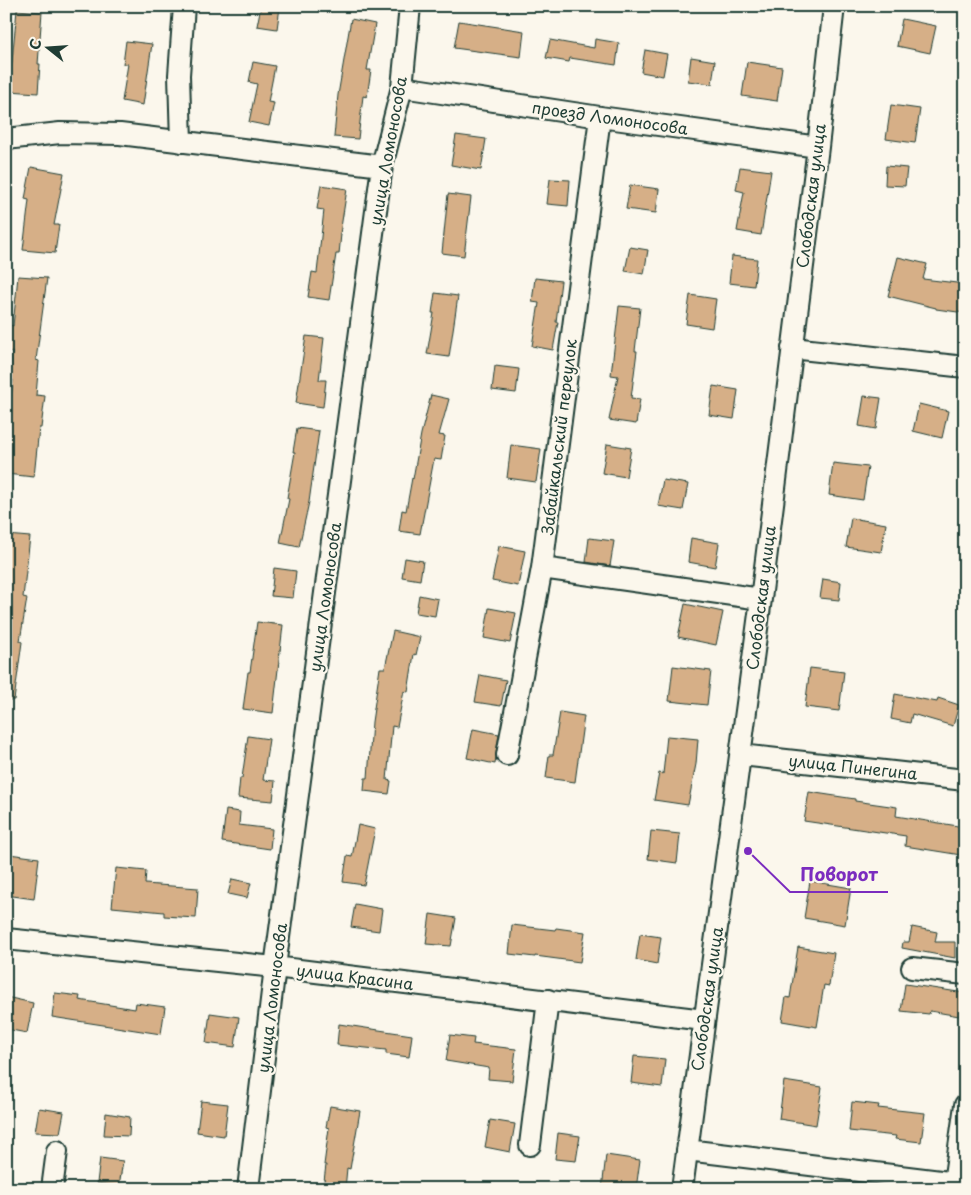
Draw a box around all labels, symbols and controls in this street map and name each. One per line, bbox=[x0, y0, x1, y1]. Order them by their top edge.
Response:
north arrow bbox=[22, 22, 72, 72]
text: С bbox=[24, 36, 47, 52]
street label: улица Ломоносова bbox=[362, 74, 412, 227]
street label: проезд Ломоносова bbox=[531, 94, 690, 140]
street label: Слободская улица bbox=[789, 122, 831, 269]
street label: Забайкальский переулок bbox=[534, 337, 582, 537]
street label: улица Ломоносова bbox=[302, 520, 346, 673]
street label: Слободская улица bbox=[739, 524, 781, 671]
street label: улица Пинегина bbox=[787, 747, 919, 785]
callout: Поворот bbox=[790, 859, 888, 892]
text: Поворот bbox=[800, 860, 878, 887]
street label: улица Ломоносова bbox=[250, 922, 292, 1074]
street label: Слободская улица bbox=[684, 925, 728, 1072]
street label: улица Красина bbox=[295, 957, 415, 995]

